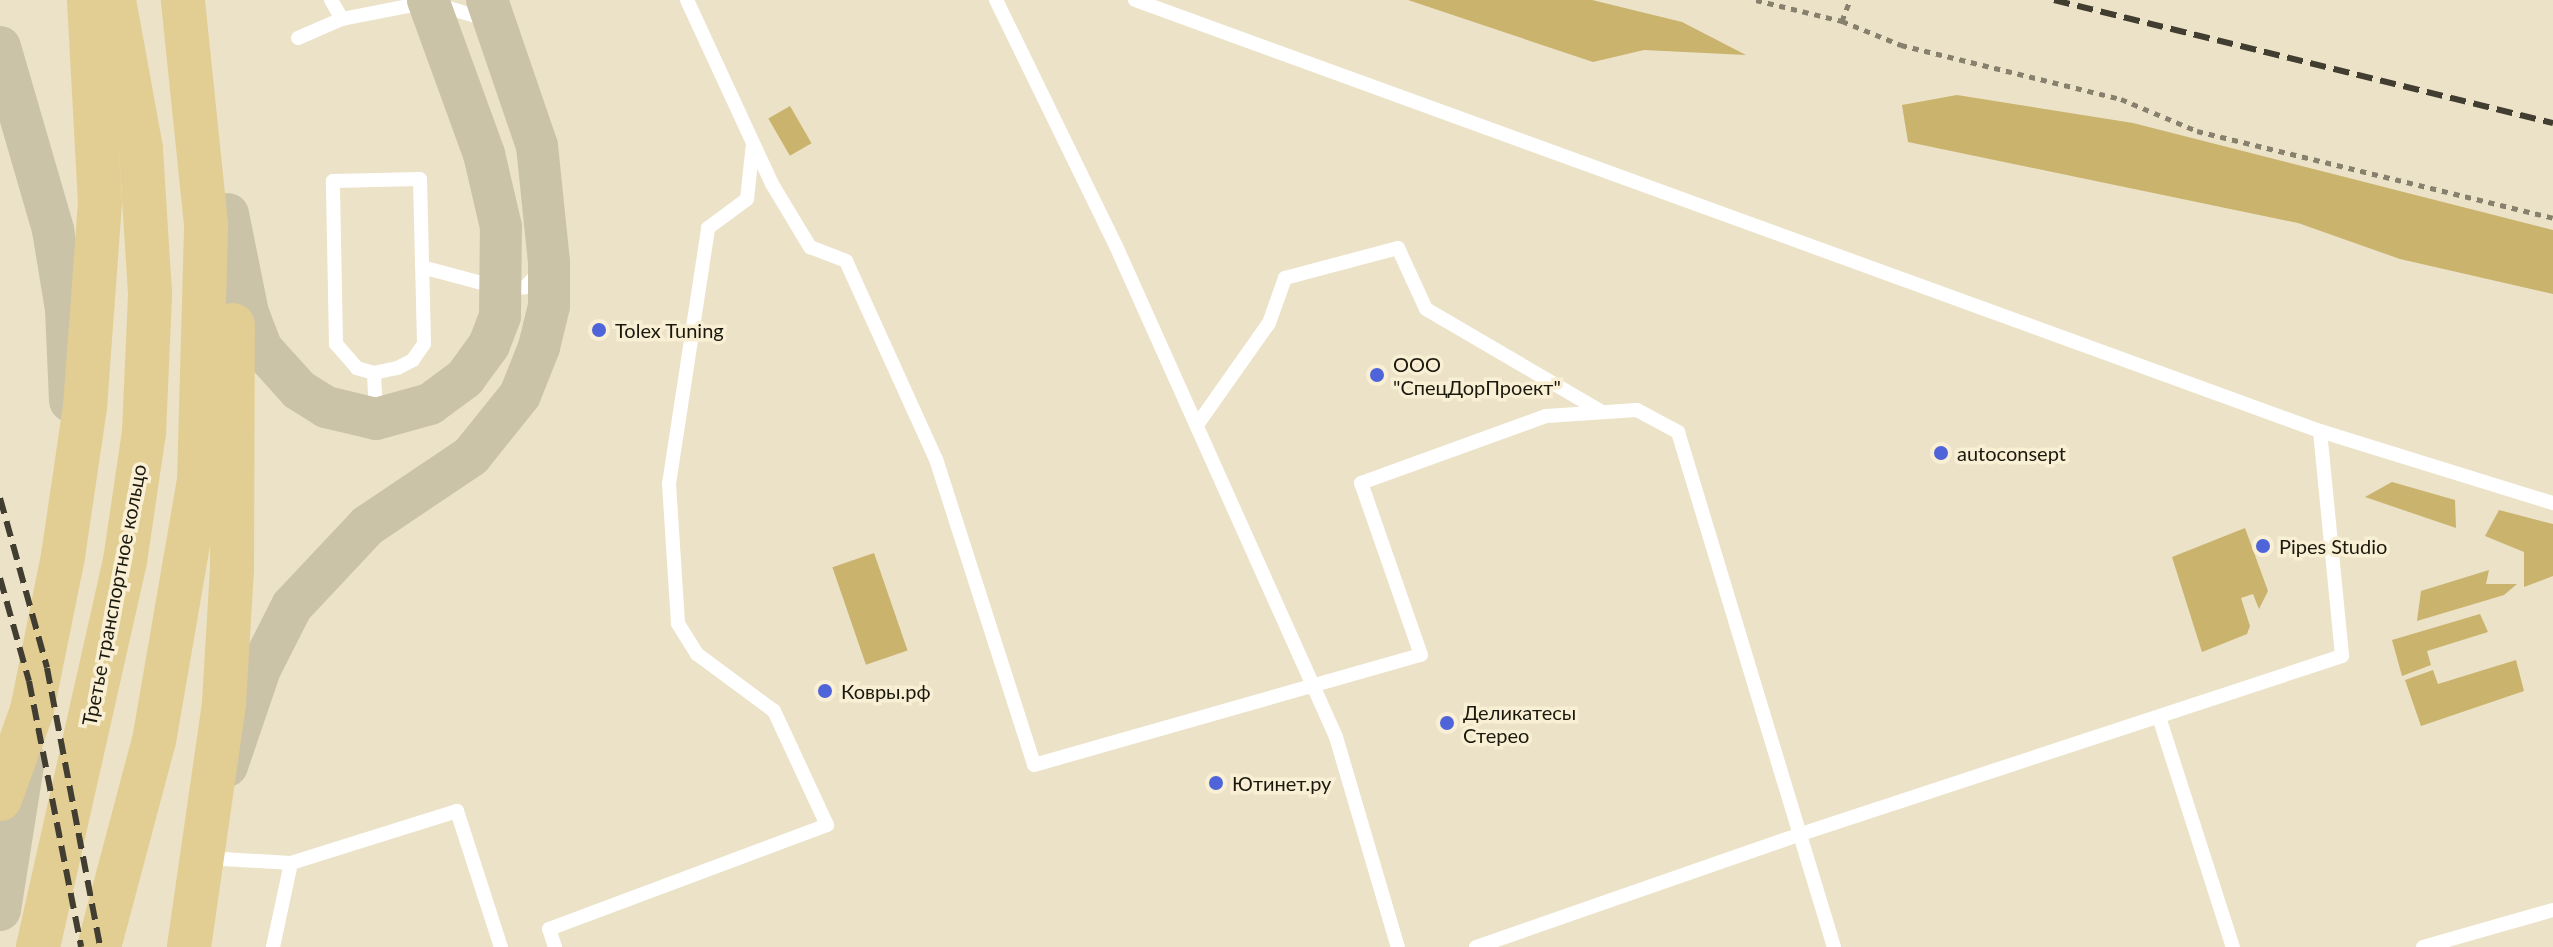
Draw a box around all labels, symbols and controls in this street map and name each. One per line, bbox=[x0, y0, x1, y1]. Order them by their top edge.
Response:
place label: Tolex Tuning bbox=[615, 318, 724, 342]
marker: Tolex Tuning bbox=[590, 321, 608, 339]
place label: ООО "СпецДорПроект" bbox=[1393, 352, 1561, 399]
marker: ООО "СпецДорПроект" bbox=[1368, 366, 1386, 384]
place label: autoconsept bbox=[1957, 441, 2066, 465]
marker: autoconsept bbox=[1932, 444, 1950, 462]
street label: Третье транспортное кольцо bbox=[77, 462, 151, 728]
place label: Pipes Studio bbox=[2279, 534, 2387, 558]
marker: Pipes Studio bbox=[2254, 537, 2272, 555]
place label: Ковры.рф bbox=[841, 679, 931, 703]
marker: Ковры.рф bbox=[816, 682, 834, 700]
place label: Деликатесы Стерео bbox=[1463, 700, 1576, 747]
marker: Деликатесы Стерео bbox=[1438, 714, 1456, 732]
place label: Ютинет.ру bbox=[1232, 771, 1331, 795]
marker: Ютинет.ру bbox=[1207, 774, 1225, 792]

